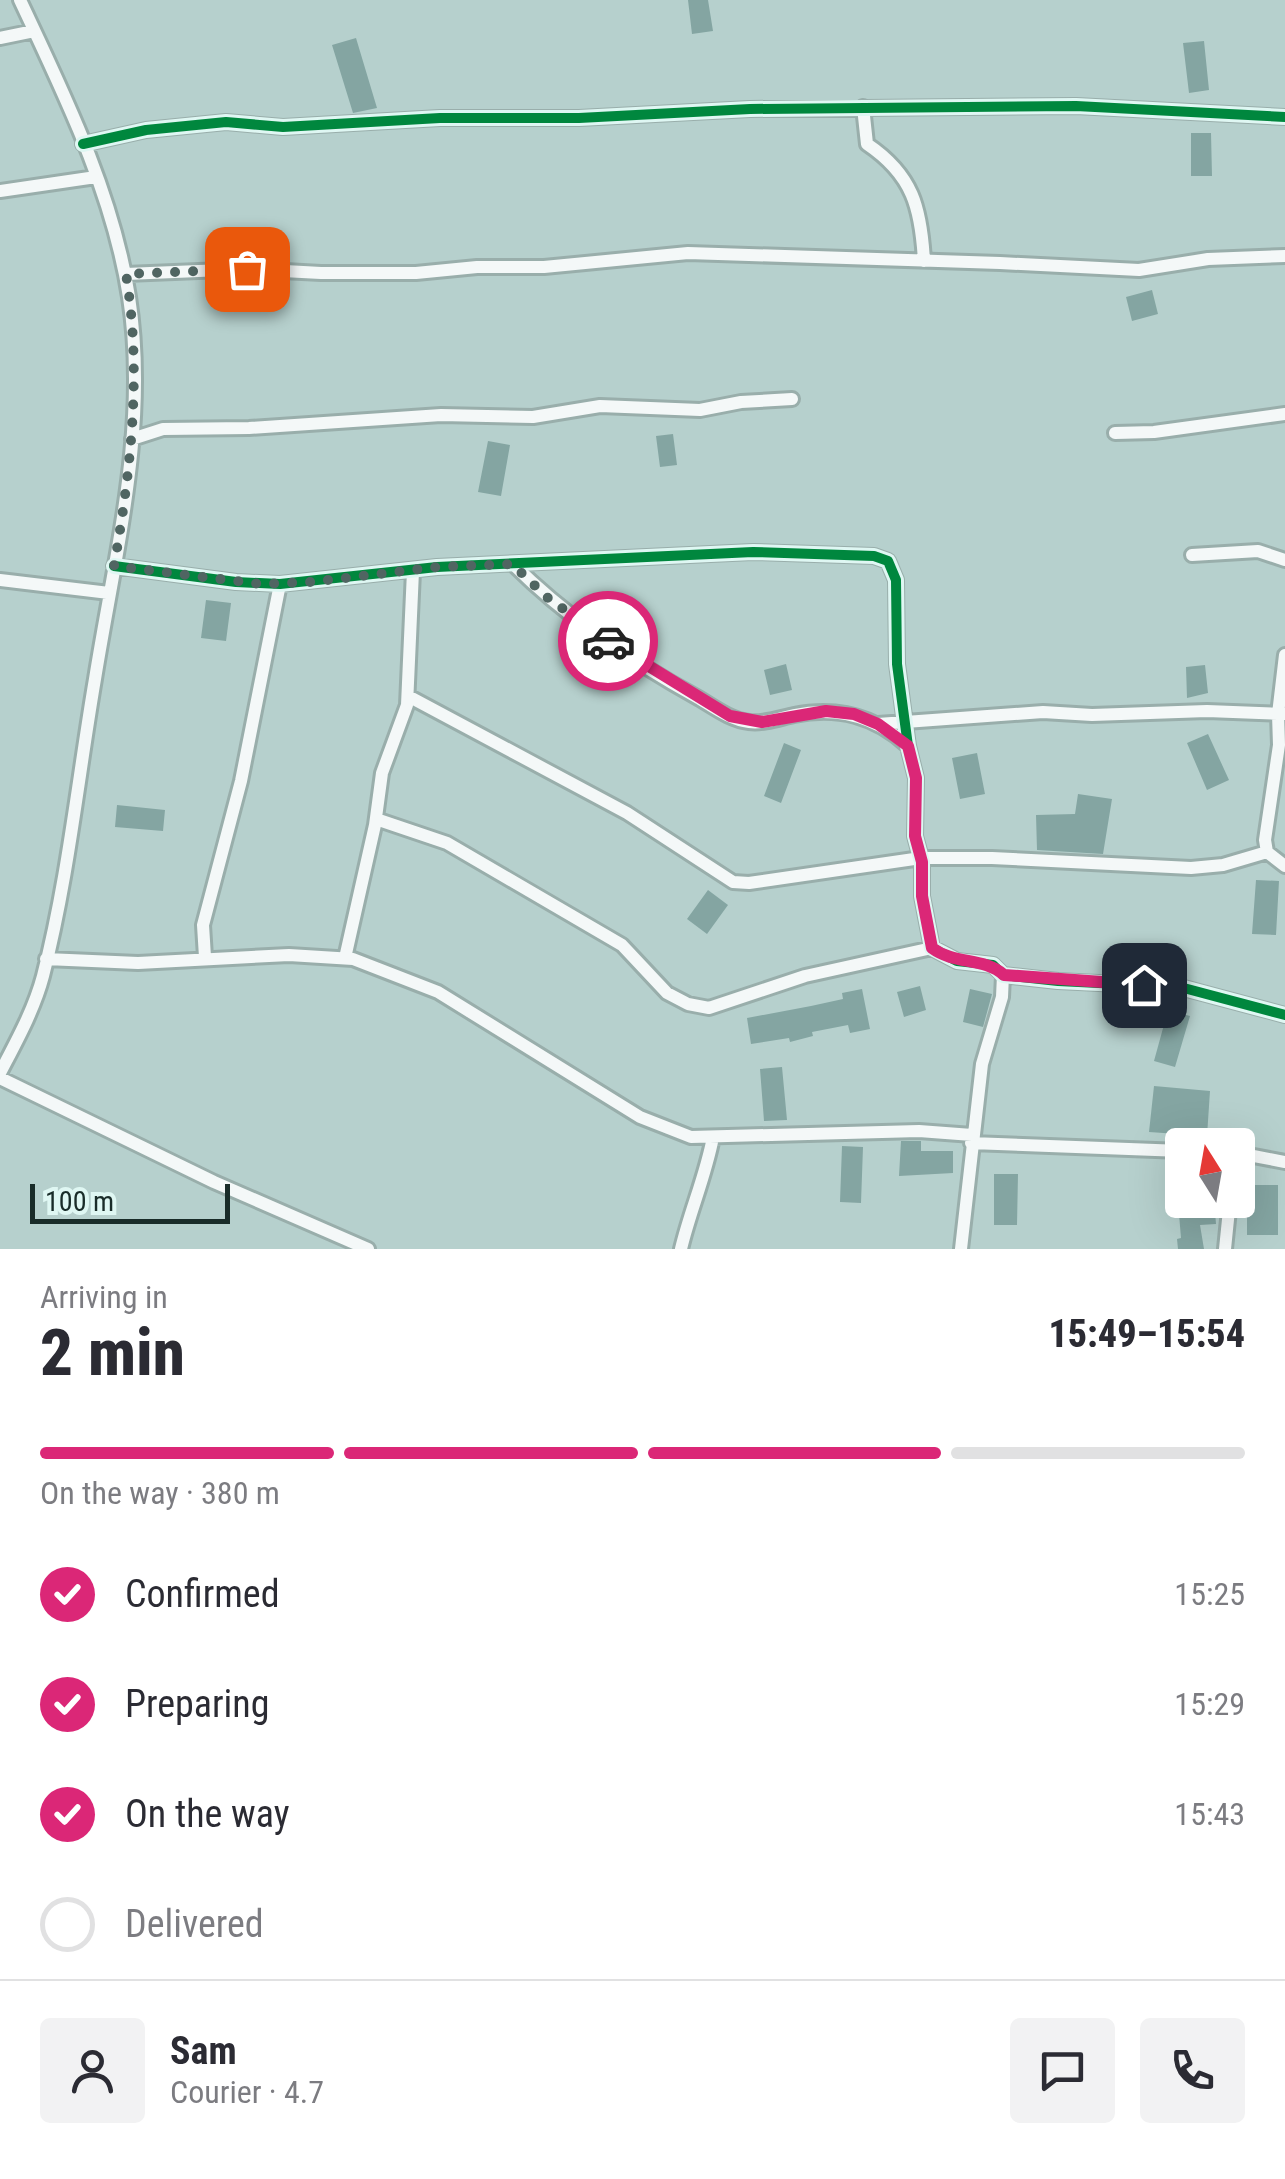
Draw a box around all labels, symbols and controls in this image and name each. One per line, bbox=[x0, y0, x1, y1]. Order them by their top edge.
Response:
pin bbox=[205, 227, 290, 312]
icon: bag bbox=[220, 242, 275, 297]
courier bbox=[558, 591, 658, 691]
icon: car bbox=[581, 614, 636, 669]
pin bbox=[1102, 943, 1187, 1028]
icon: home bbox=[1117, 958, 1172, 1013]
north arrow bbox=[1165, 1128, 1255, 1218]
map controls bbox=[1165, 1128, 1255, 1218]
scale bar bbox=[30, 1179, 230, 1224]
text: 100 m bbox=[45, 1185, 114, 1218]
text: Arriving in bbox=[40, 1278, 168, 1316]
text: 15:49–15:54 bbox=[1048, 1312, 1245, 1356]
text: 2 min bbox=[40, 1315, 185, 1391]
text: On the way · 380 m bbox=[40, 1474, 280, 1512]
icon: check bbox=[40, 1567, 95, 1622]
text: Confirmed bbox=[125, 1572, 280, 1616]
text: 15:25 bbox=[1174, 1575, 1245, 1613]
icon: check bbox=[40, 1677, 95, 1732]
text: Preparing bbox=[125, 1682, 270, 1726]
text: 15:29 bbox=[1174, 1685, 1245, 1723]
icon: check bbox=[40, 1787, 95, 1842]
text: On the way bbox=[125, 1792, 290, 1836]
text: 15:43 bbox=[1174, 1795, 1245, 1833]
text: Delivered bbox=[125, 1902, 264, 1946]
button: person bbox=[40, 2018, 145, 2123]
button: chat bbox=[1010, 2018, 1115, 2123]
button: phone bbox=[1140, 2018, 1245, 2123]
text: Sam bbox=[170, 2029, 237, 2073]
text: Courier · 4.7 bbox=[170, 2073, 324, 2111]

